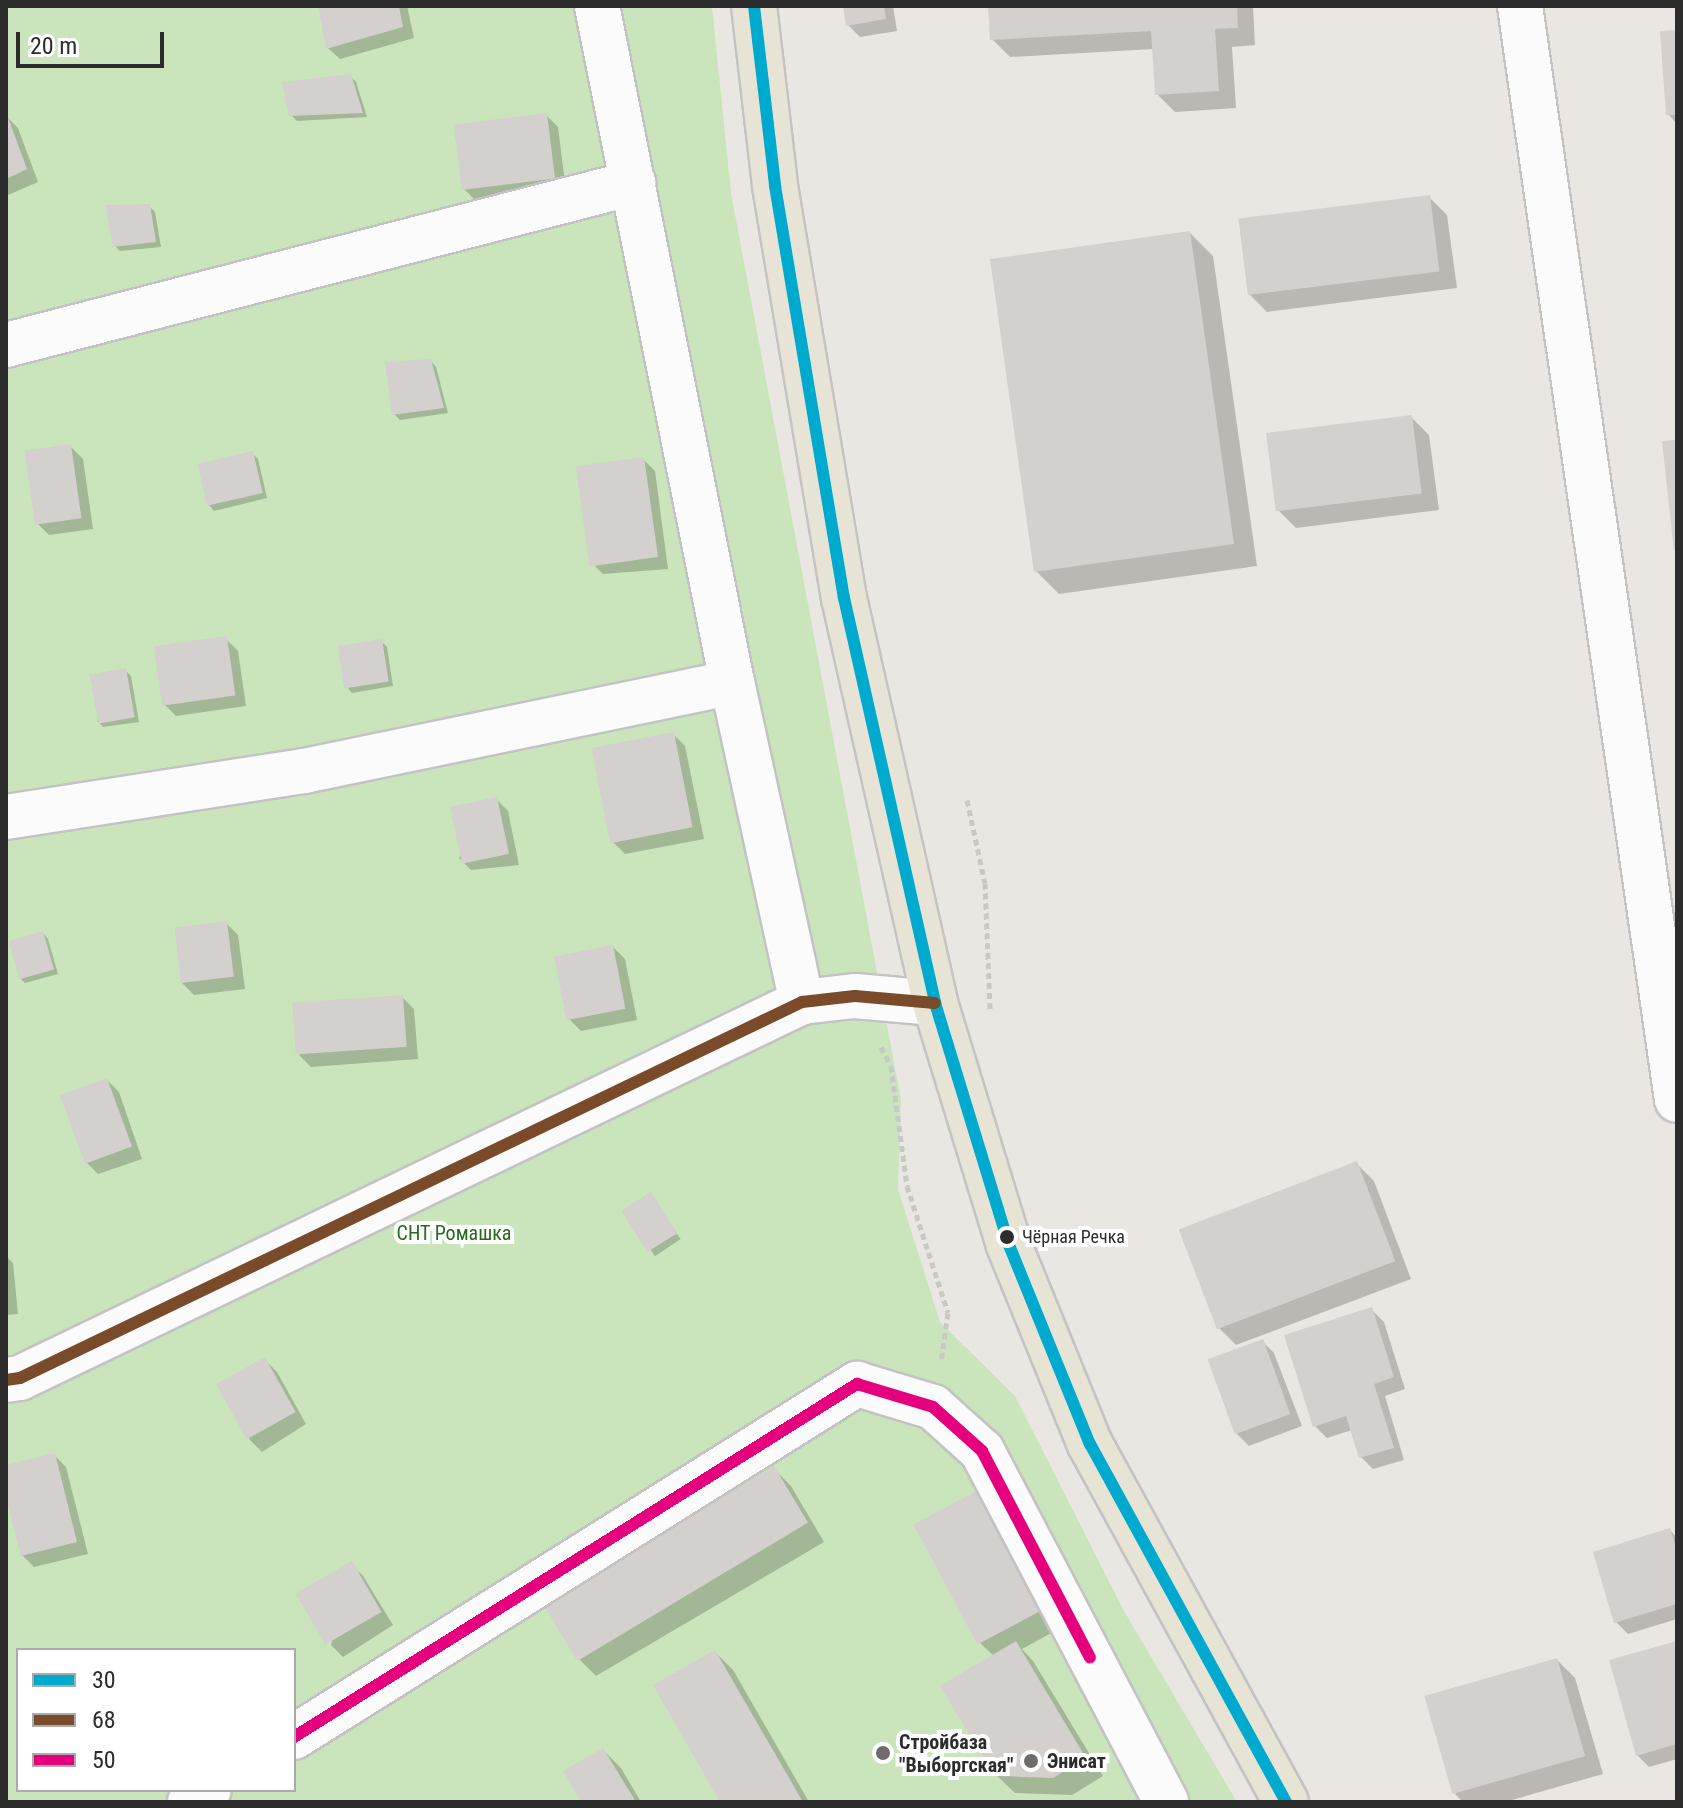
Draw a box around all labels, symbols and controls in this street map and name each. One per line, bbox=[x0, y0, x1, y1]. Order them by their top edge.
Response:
scale bar bbox=[20, 16, 168, 66]
text: 20 m bbox=[30, 32, 77, 60]
park label: СНТ Ромашка bbox=[396, 1221, 512, 1245]
place label: Чёрная Речка bbox=[1022, 1226, 1125, 1248]
marker: Чёрная Речка bbox=[999, 1229, 1015, 1245]
legend bbox=[16, 1648, 296, 1792]
text: 30 bbox=[92, 1666, 116, 1694]
text: 68 bbox=[92, 1706, 116, 1734]
place label: Стройбаза "Выборгская" bbox=[899, 1730, 1013, 1777]
marker: Стройбаза "Выборгская" bbox=[874, 1744, 892, 1762]
text: 50 bbox=[92, 1746, 116, 1774]
place label: Энисат bbox=[1047, 1749, 1106, 1773]
marker: Энисат bbox=[1022, 1752, 1040, 1770]

